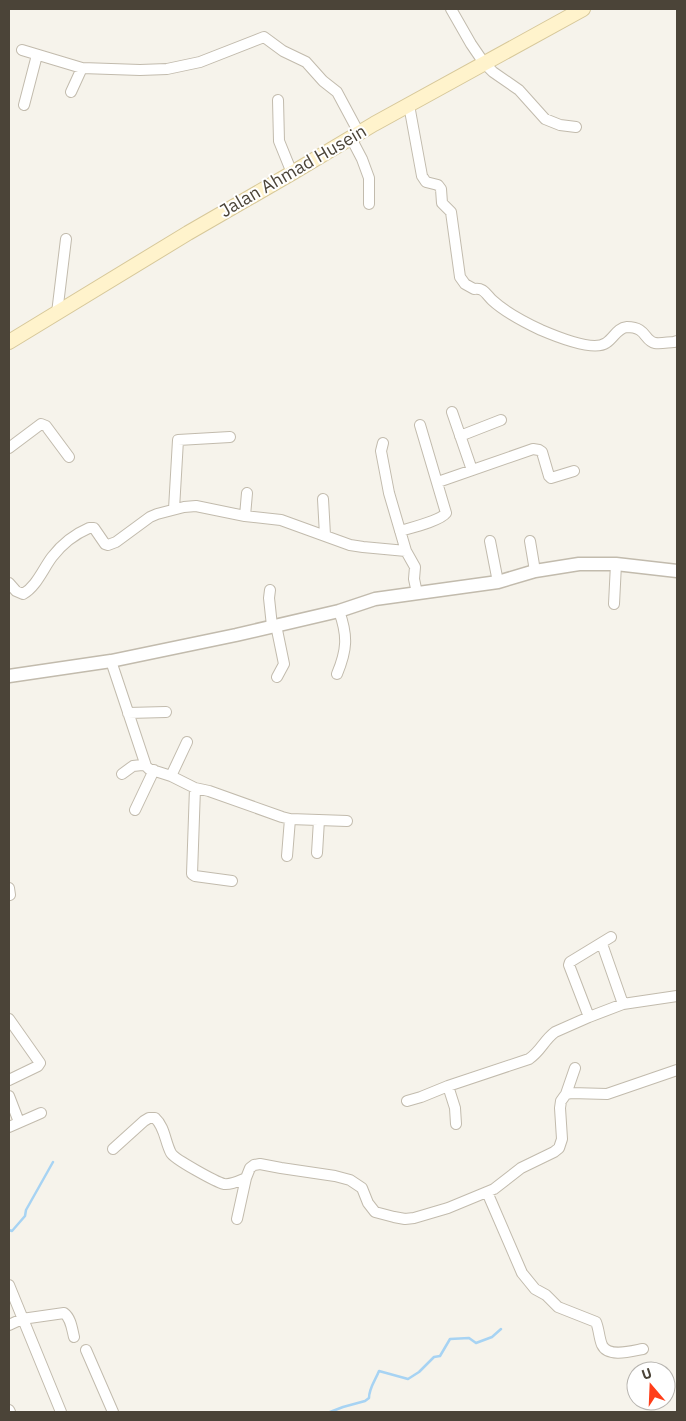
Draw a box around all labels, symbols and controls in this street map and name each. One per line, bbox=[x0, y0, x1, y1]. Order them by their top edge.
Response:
street label: Jalan Ahmad Husein bbox=[215, 119, 370, 222]
north arrow bbox=[626, 1361, 676, 1411]
text: U bbox=[639, 1364, 654, 1384]

